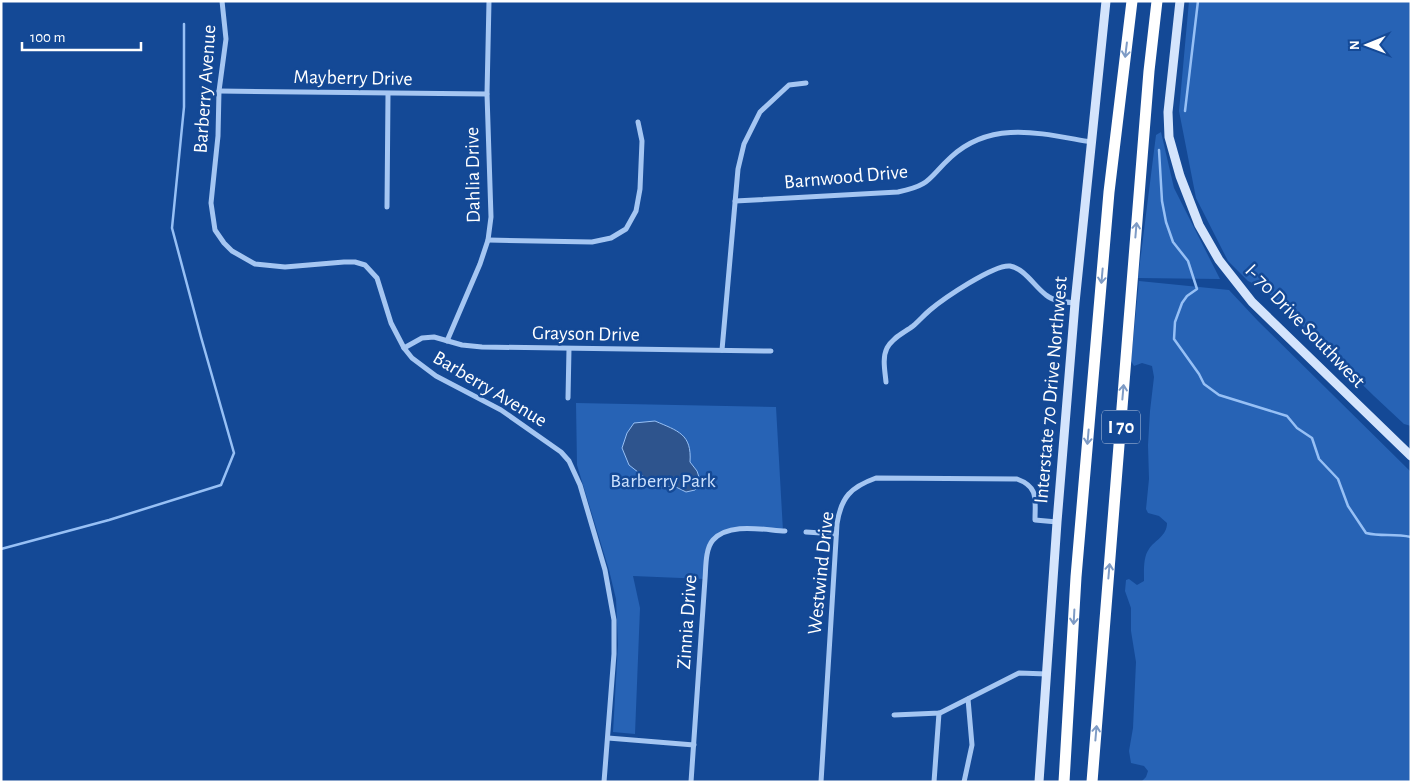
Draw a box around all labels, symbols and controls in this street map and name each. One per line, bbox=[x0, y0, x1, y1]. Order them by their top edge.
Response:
scale bar bbox=[22, 20, 141, 52]
north arrow bbox=[1342, 20, 1392, 70]
street label: Barberry Avenue bbox=[191, 24, 219, 154]
text: 100 m bbox=[30, 30, 65, 45]
text: N bbox=[1348, 40, 1362, 50]
one-way arrow bbox=[1121, 41, 1131, 57]
street label: Mayberry Drive bbox=[293, 67, 413, 89]
street label: Dahlia Drive bbox=[462, 127, 484, 223]
street label: Barnwood Drive bbox=[783, 162, 909, 192]
one-way arrow bbox=[1132, 222, 1141, 238]
street label: I- 70 Drive Southwest bbox=[1241, 260, 1369, 392]
one-way arrow bbox=[1097, 267, 1107, 283]
street label: Interstate 70 Drive Northwest bbox=[1031, 275, 1071, 504]
street label: Grayson Drive bbox=[532, 323, 640, 345]
street label: Barberry Avenue bbox=[430, 347, 550, 431]
one-way arrow bbox=[1119, 384, 1128, 400]
road number: I 70 bbox=[1102, 411, 1140, 444]
one-way arrow bbox=[1084, 429, 1093, 445]
park label: Barberry Park bbox=[610, 471, 716, 491]
street label: Westwind Drive bbox=[805, 510, 837, 636]
one-way arrow bbox=[1104, 563, 1114, 579]
street label: Zinnia Drive bbox=[674, 574, 700, 670]
one-way arrow bbox=[1069, 609, 1078, 625]
one-way arrow bbox=[1091, 725, 1101, 741]

